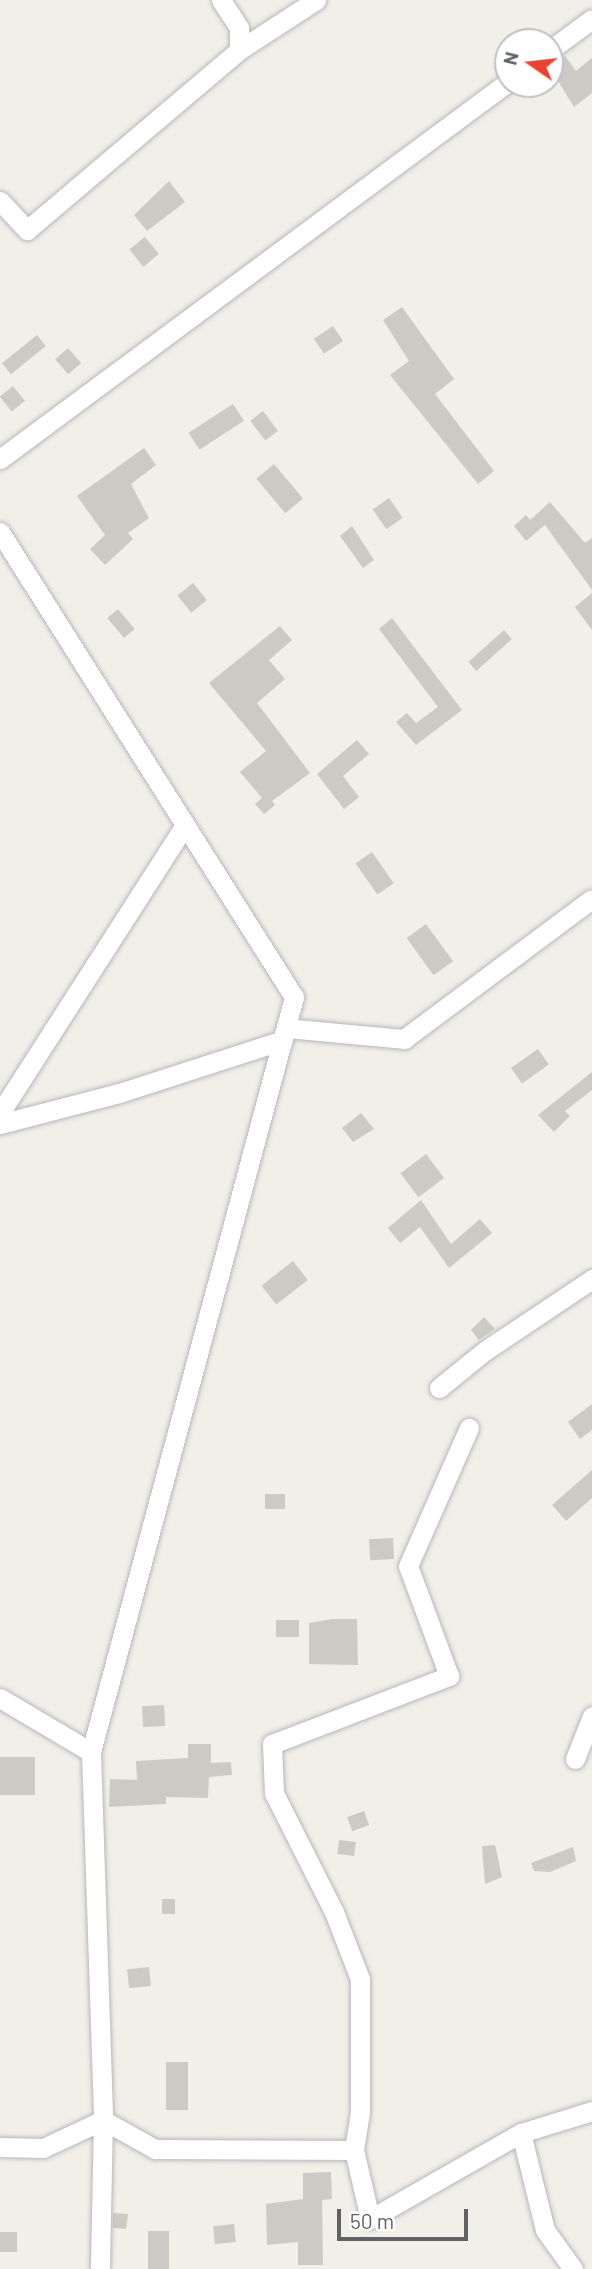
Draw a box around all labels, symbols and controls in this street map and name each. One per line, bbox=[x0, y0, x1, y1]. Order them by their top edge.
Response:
north arrow bbox=[494, 28, 564, 98]
text: N bbox=[497, 49, 523, 67]
scale bar bbox=[340, 2196, 471, 2240]
text: 50 m bbox=[350, 2208, 394, 2233]

